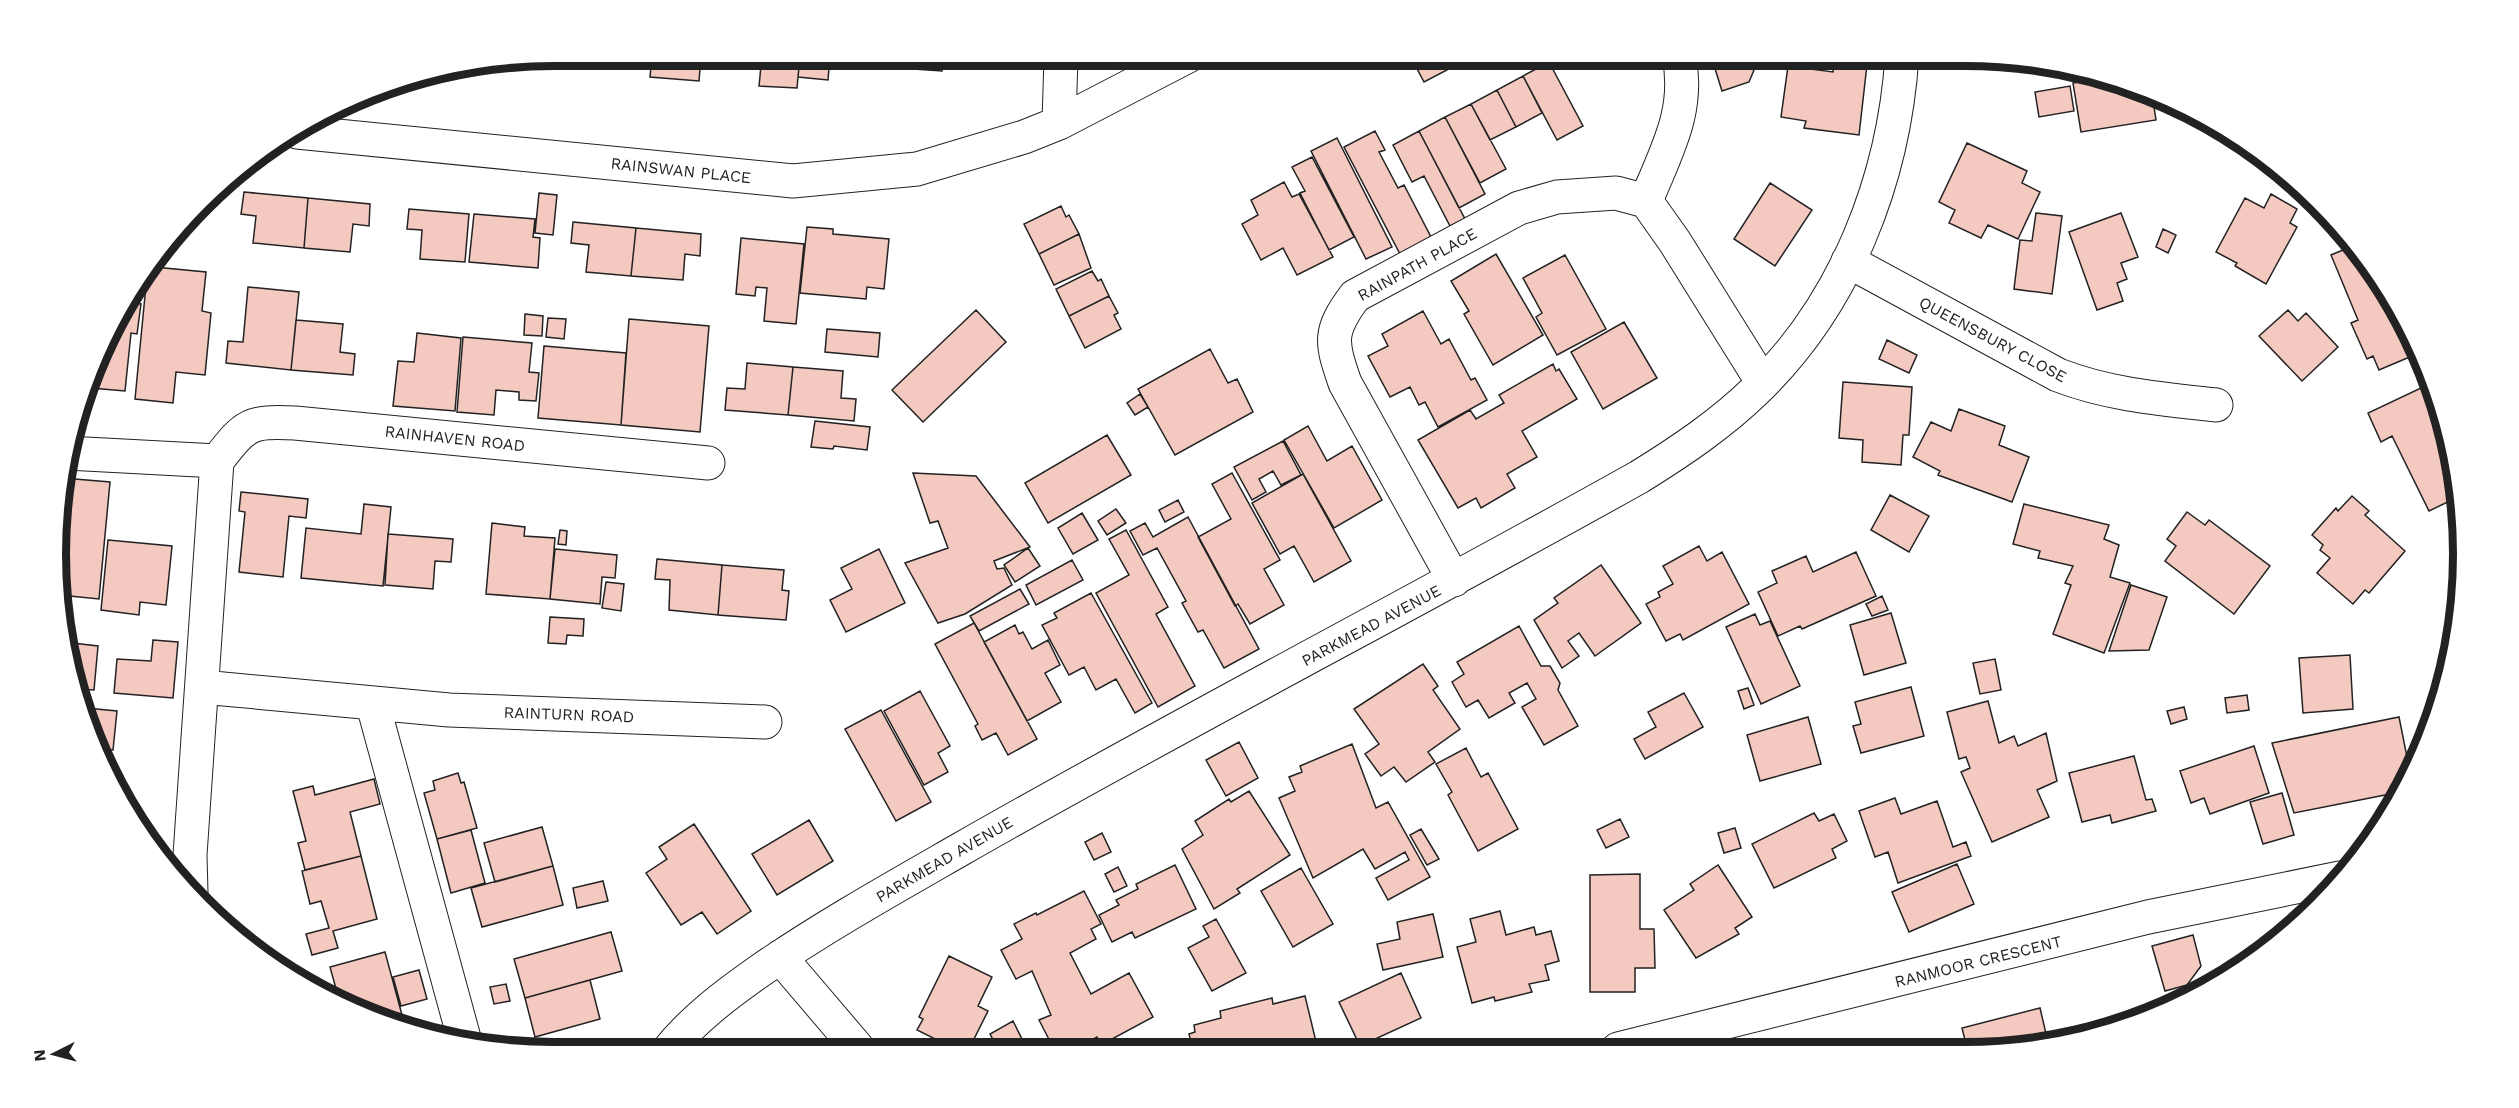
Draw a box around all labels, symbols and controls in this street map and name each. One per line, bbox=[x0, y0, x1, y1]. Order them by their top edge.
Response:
street label: RAINSWAN PLACE bbox=[610, 154, 752, 187]
street label: RAINPATH PLACE bbox=[1354, 224, 1480, 305]
street label: QUEENSBURY CLOSE bbox=[1916, 292, 2070, 386]
street label: RAINHAVEN ROAD bbox=[384, 422, 526, 455]
street label: PARKMEAD AVENUE bbox=[1298, 581, 1444, 670]
street label: RAINTURN ROAD bbox=[503, 703, 635, 726]
street label: PARKMEAD AVENUE bbox=[872, 812, 1016, 906]
street label: RANMOOR CRESCENT bbox=[1893, 931, 2064, 991]
north arrow bbox=[24, 1024, 84, 1084]
text: N bbox=[30, 1049, 50, 1062]

